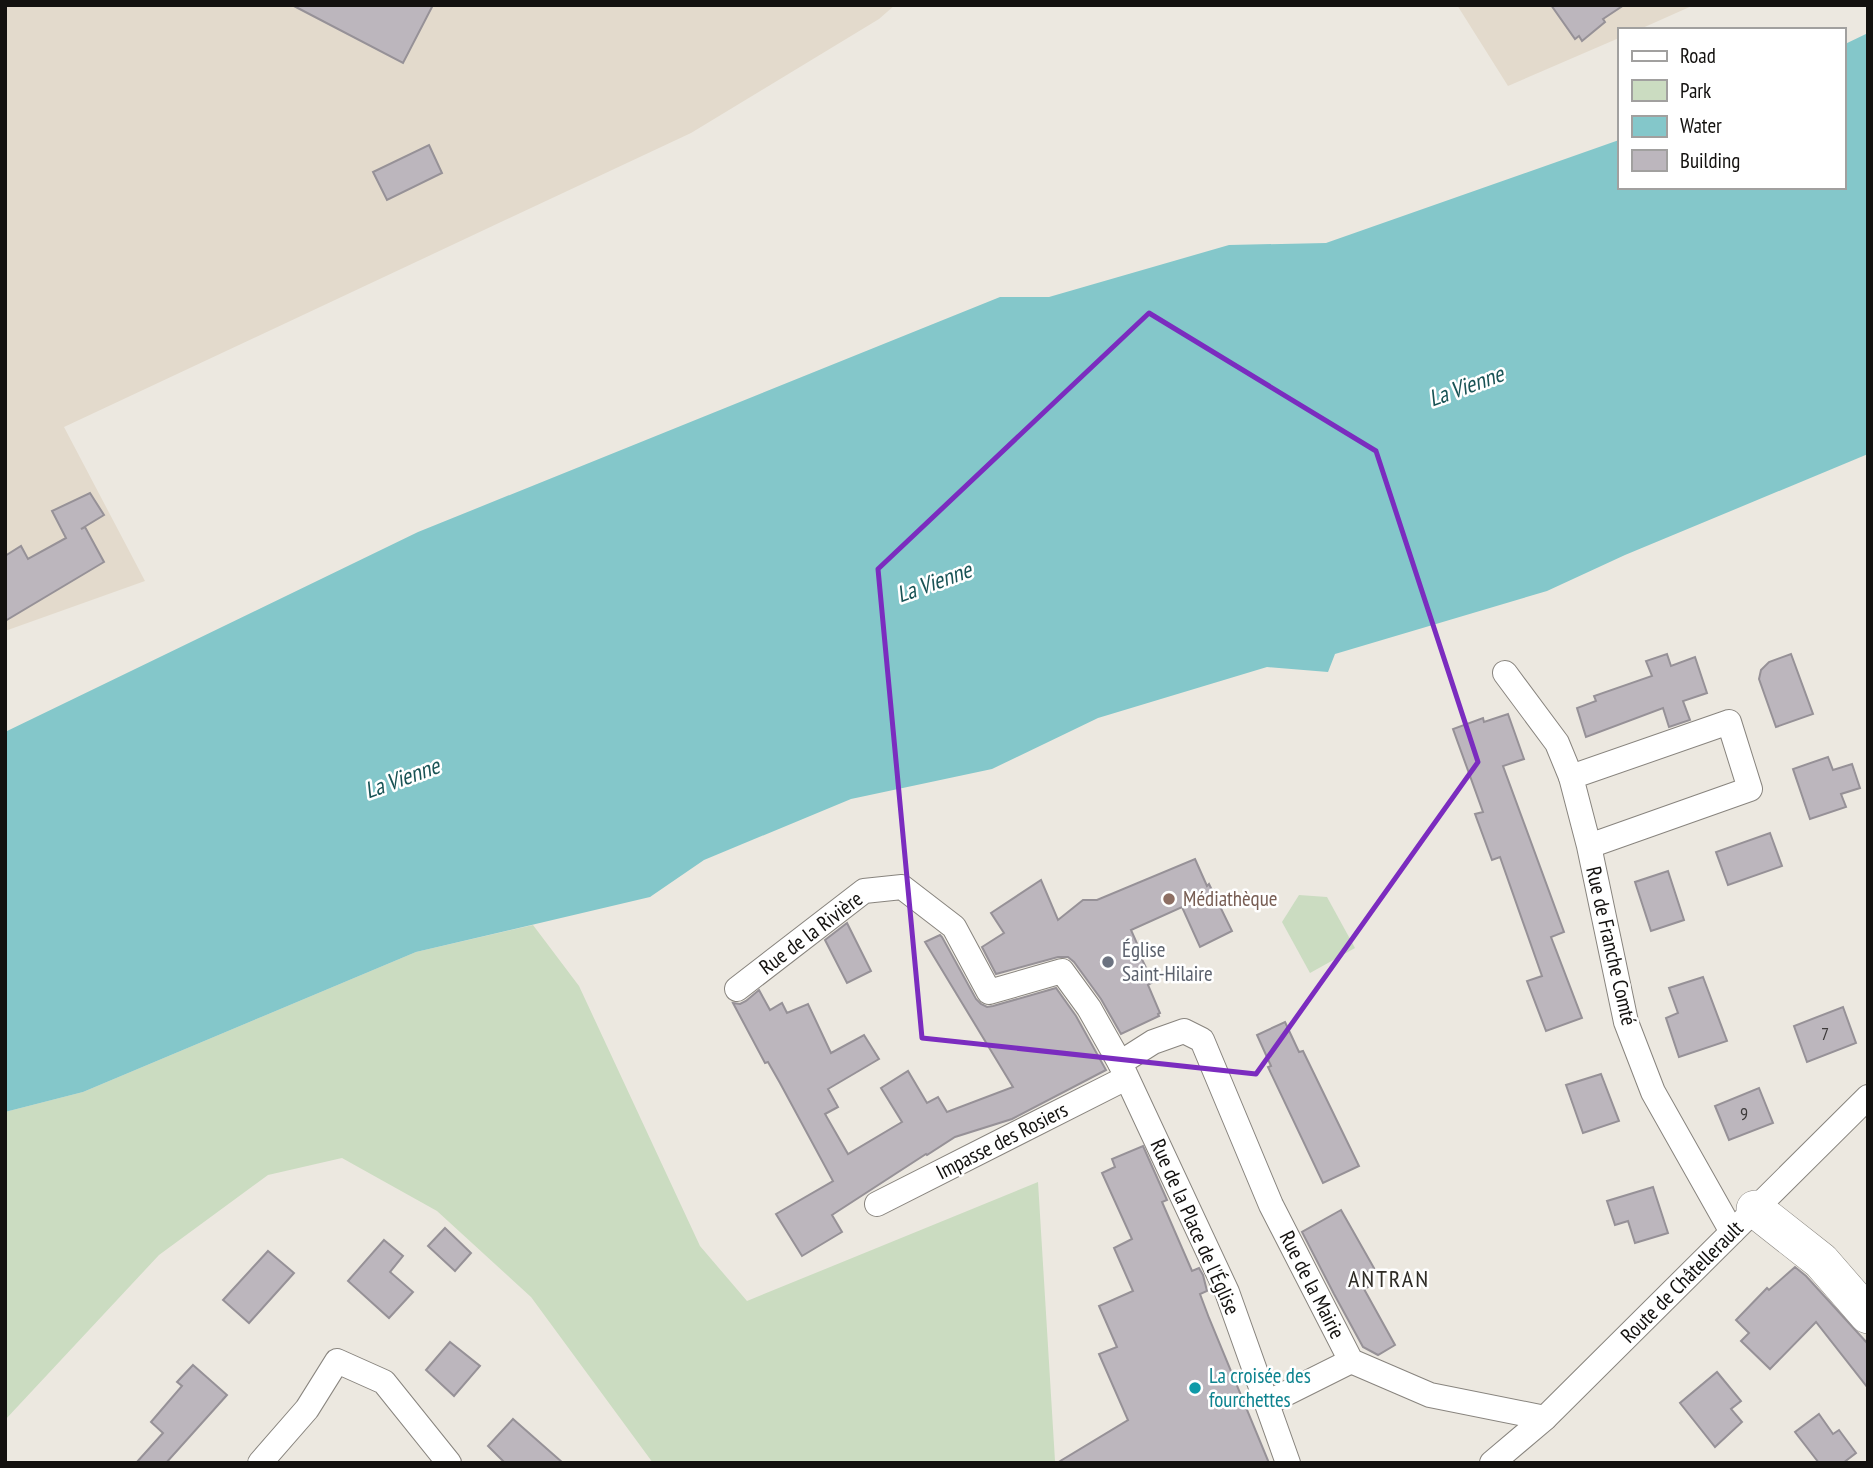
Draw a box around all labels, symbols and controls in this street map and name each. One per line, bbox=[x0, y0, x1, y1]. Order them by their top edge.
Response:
legend bbox=[1618, 28, 1845, 189]
text: Road bbox=[1680, 42, 1716, 69]
text: Park bbox=[1680, 77, 1711, 104]
text: Water bbox=[1680, 112, 1722, 139]
text: Building bbox=[1680, 147, 1740, 174]
water label: La Vienne bbox=[1424, 358, 1509, 412]
water label: La Vienne bbox=[892, 554, 977, 608]
water label: La Vienne bbox=[360, 750, 445, 804]
street label: Rue de Franche Comté bbox=[1580, 864, 1643, 1028]
street label: Rue de la Rivière bbox=[754, 885, 868, 980]
place label: Médiathèque bbox=[1183, 885, 1277, 912]
marker: Médiathèque bbox=[1161, 891, 1177, 907]
place label: Église Saint-Hilaire bbox=[1122, 936, 1213, 987]
marker: Église Saint-Hilaire bbox=[1100, 954, 1116, 970]
house number: 7 bbox=[1821, 1022, 1829, 1045]
street label: Impasse des Rosiers bbox=[931, 1096, 1072, 1185]
house number: 9 bbox=[1740, 1102, 1748, 1125]
street label: Rue de la Place de l'Église bbox=[1145, 1135, 1246, 1319]
street label: Route de Châtellerault bbox=[1615, 1215, 1749, 1349]
street label: Rue de la Mairie bbox=[1274, 1226, 1351, 1343]
district label: ANTRAN bbox=[1348, 1263, 1430, 1294]
place label: La croisée des fourchettes bbox=[1209, 1362, 1311, 1413]
marker: La croisée des fourchettes bbox=[1187, 1380, 1203, 1396]

